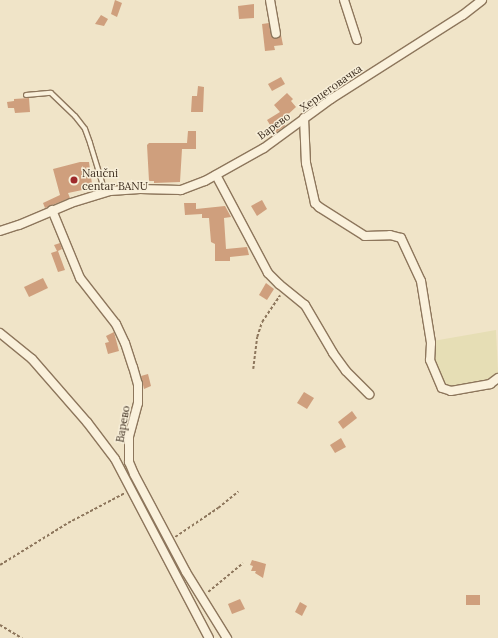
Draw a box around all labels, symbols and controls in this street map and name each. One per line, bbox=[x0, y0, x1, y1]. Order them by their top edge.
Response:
street label: Херцеговачка bbox=[297, 62, 365, 114]
street label: Варево bbox=[255, 110, 293, 142]
place label: Naučni centar BANU bbox=[82, 167, 148, 193]
marker: Naučni centar BANU bbox=[69, 175, 79, 185]
street label: Варево bbox=[113, 405, 133, 443]

